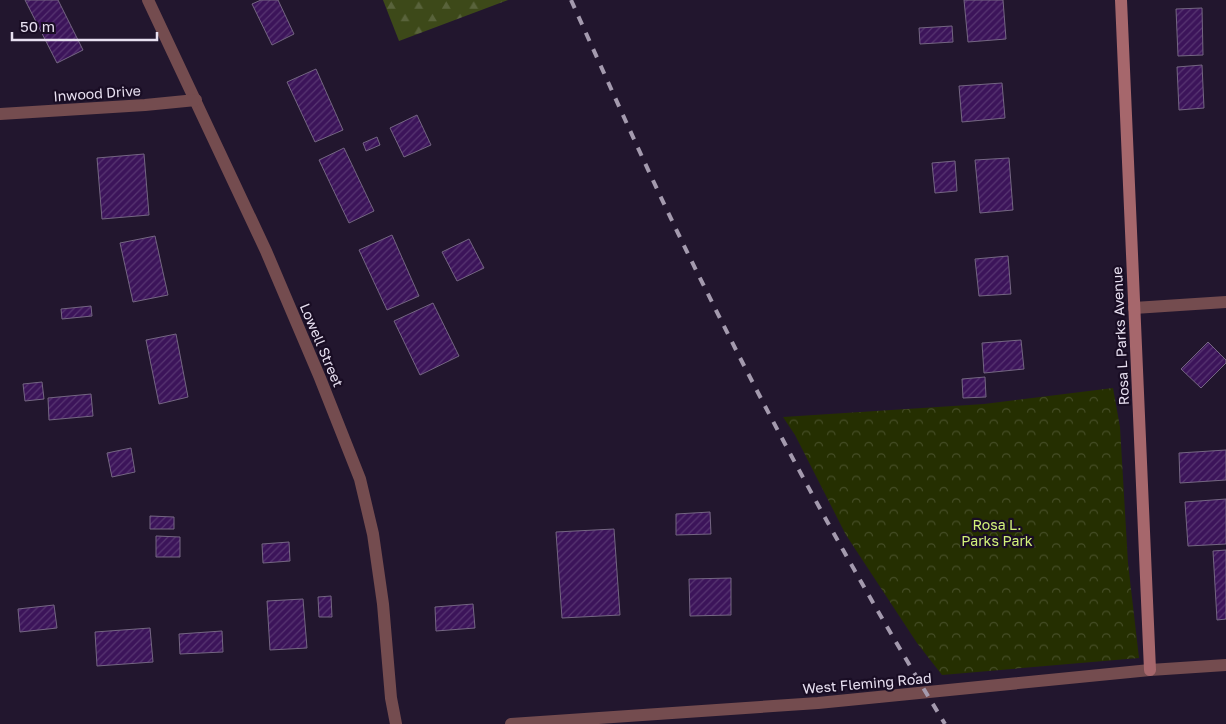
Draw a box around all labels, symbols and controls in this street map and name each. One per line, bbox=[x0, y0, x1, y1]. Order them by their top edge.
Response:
scale bar bbox=[12, 10, 158, 42]
text: 50 m bbox=[20, 17, 55, 35]
street label: Inwood Drive bbox=[53, 81, 141, 105]
street label: Rosa L Parks Avenue bbox=[1108, 266, 1132, 406]
street label: Lowell Street bbox=[297, 301, 347, 389]
park label: Rosa L. Parks Park bbox=[961, 516, 1033, 549]
street label: West Fleming Road bbox=[802, 669, 932, 697]

